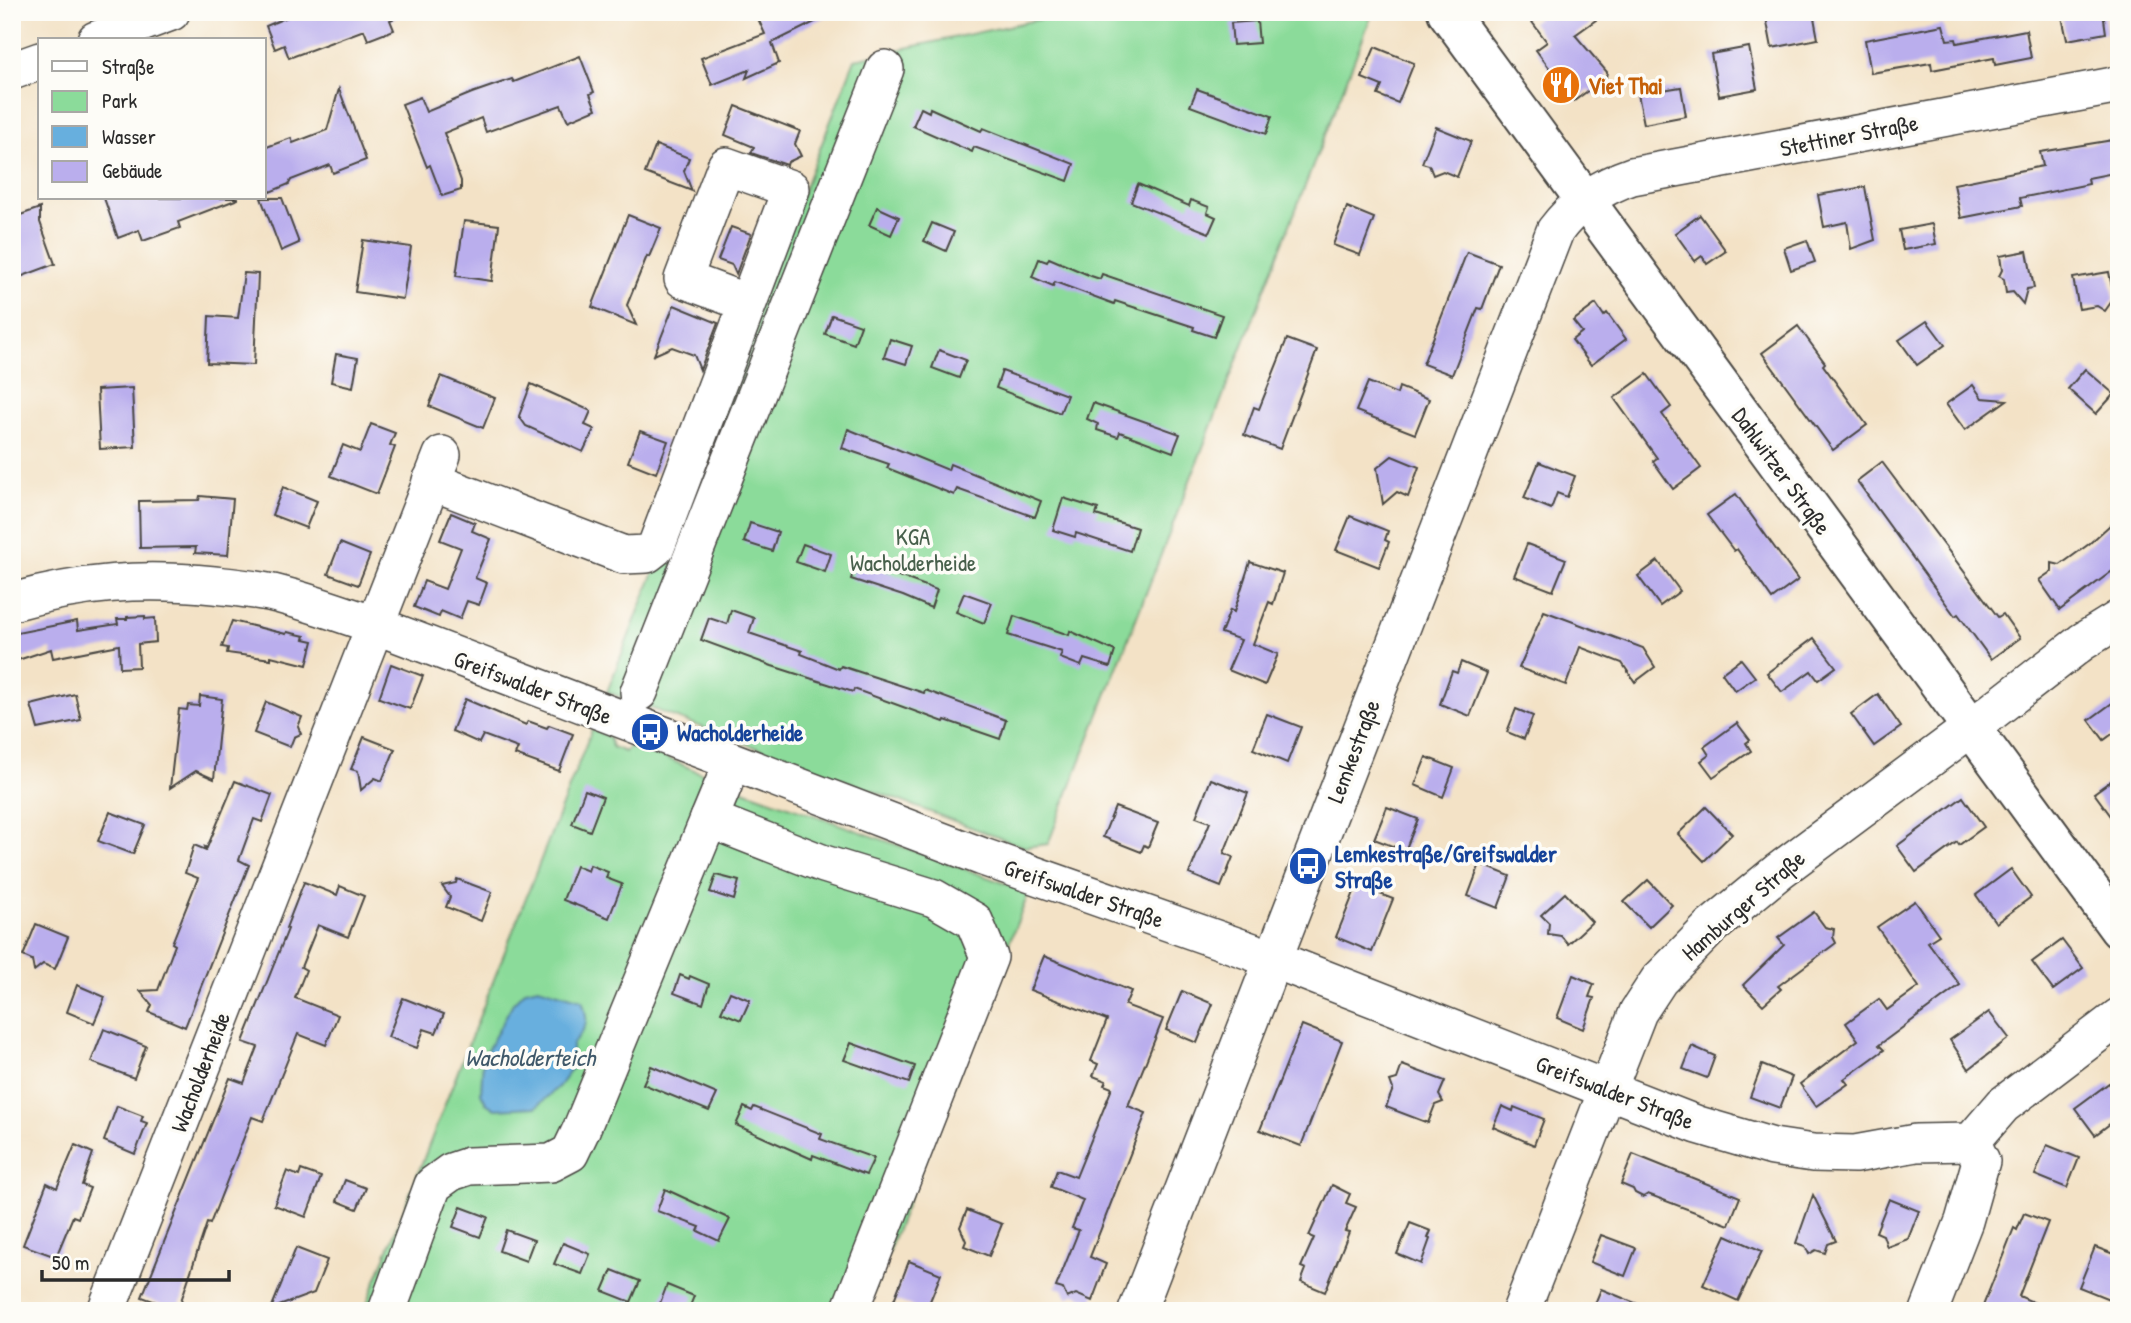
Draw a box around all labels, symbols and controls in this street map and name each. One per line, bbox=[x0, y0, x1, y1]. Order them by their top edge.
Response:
legend bbox=[38, 38, 266, 200]
text: Straße bbox=[102, 52, 155, 81]
restaurant icon: Viet Thai bbox=[1540, 64, 1582, 106]
place label: Viet Thai bbox=[1588, 70, 1663, 101]
text: Park bbox=[102, 86, 137, 115]
street label: Stettiner Straße bbox=[1777, 106, 1921, 164]
text: Wasser bbox=[102, 122, 156, 151]
text: Gebäude bbox=[102, 156, 162, 185]
street label: Dahlwitzer Straße bbox=[1725, 401, 1839, 541]
park label: KGA Wacholderheide bbox=[850, 521, 976, 578]
street label: Greifswalder Straße bbox=[449, 643, 617, 731]
street label: Lemkestraße bbox=[1319, 695, 1387, 807]
bus stop icon: Wacholderheide bbox=[629, 711, 671, 753]
place label: Wacholderheide bbox=[677, 717, 804, 748]
place label: Lemkestraße/Greifswalder Straße bbox=[1335, 838, 1557, 896]
street label: Hamburger Straße bbox=[1675, 843, 1811, 967]
bus stop icon: Lemkestraße/Greifswalder Straße bbox=[1287, 845, 1329, 887]
street label: Greifswalder Straße bbox=[1000, 851, 1168, 935]
street label: Wacholderheide bbox=[163, 1008, 237, 1136]
water label: Wacholderteich bbox=[465, 1041, 597, 1073]
street label: Greifswalder Straße bbox=[1531, 1048, 1699, 1136]
scale bar bbox=[42, 1239, 229, 1283]
text: 50 m bbox=[52, 1248, 89, 1277]

